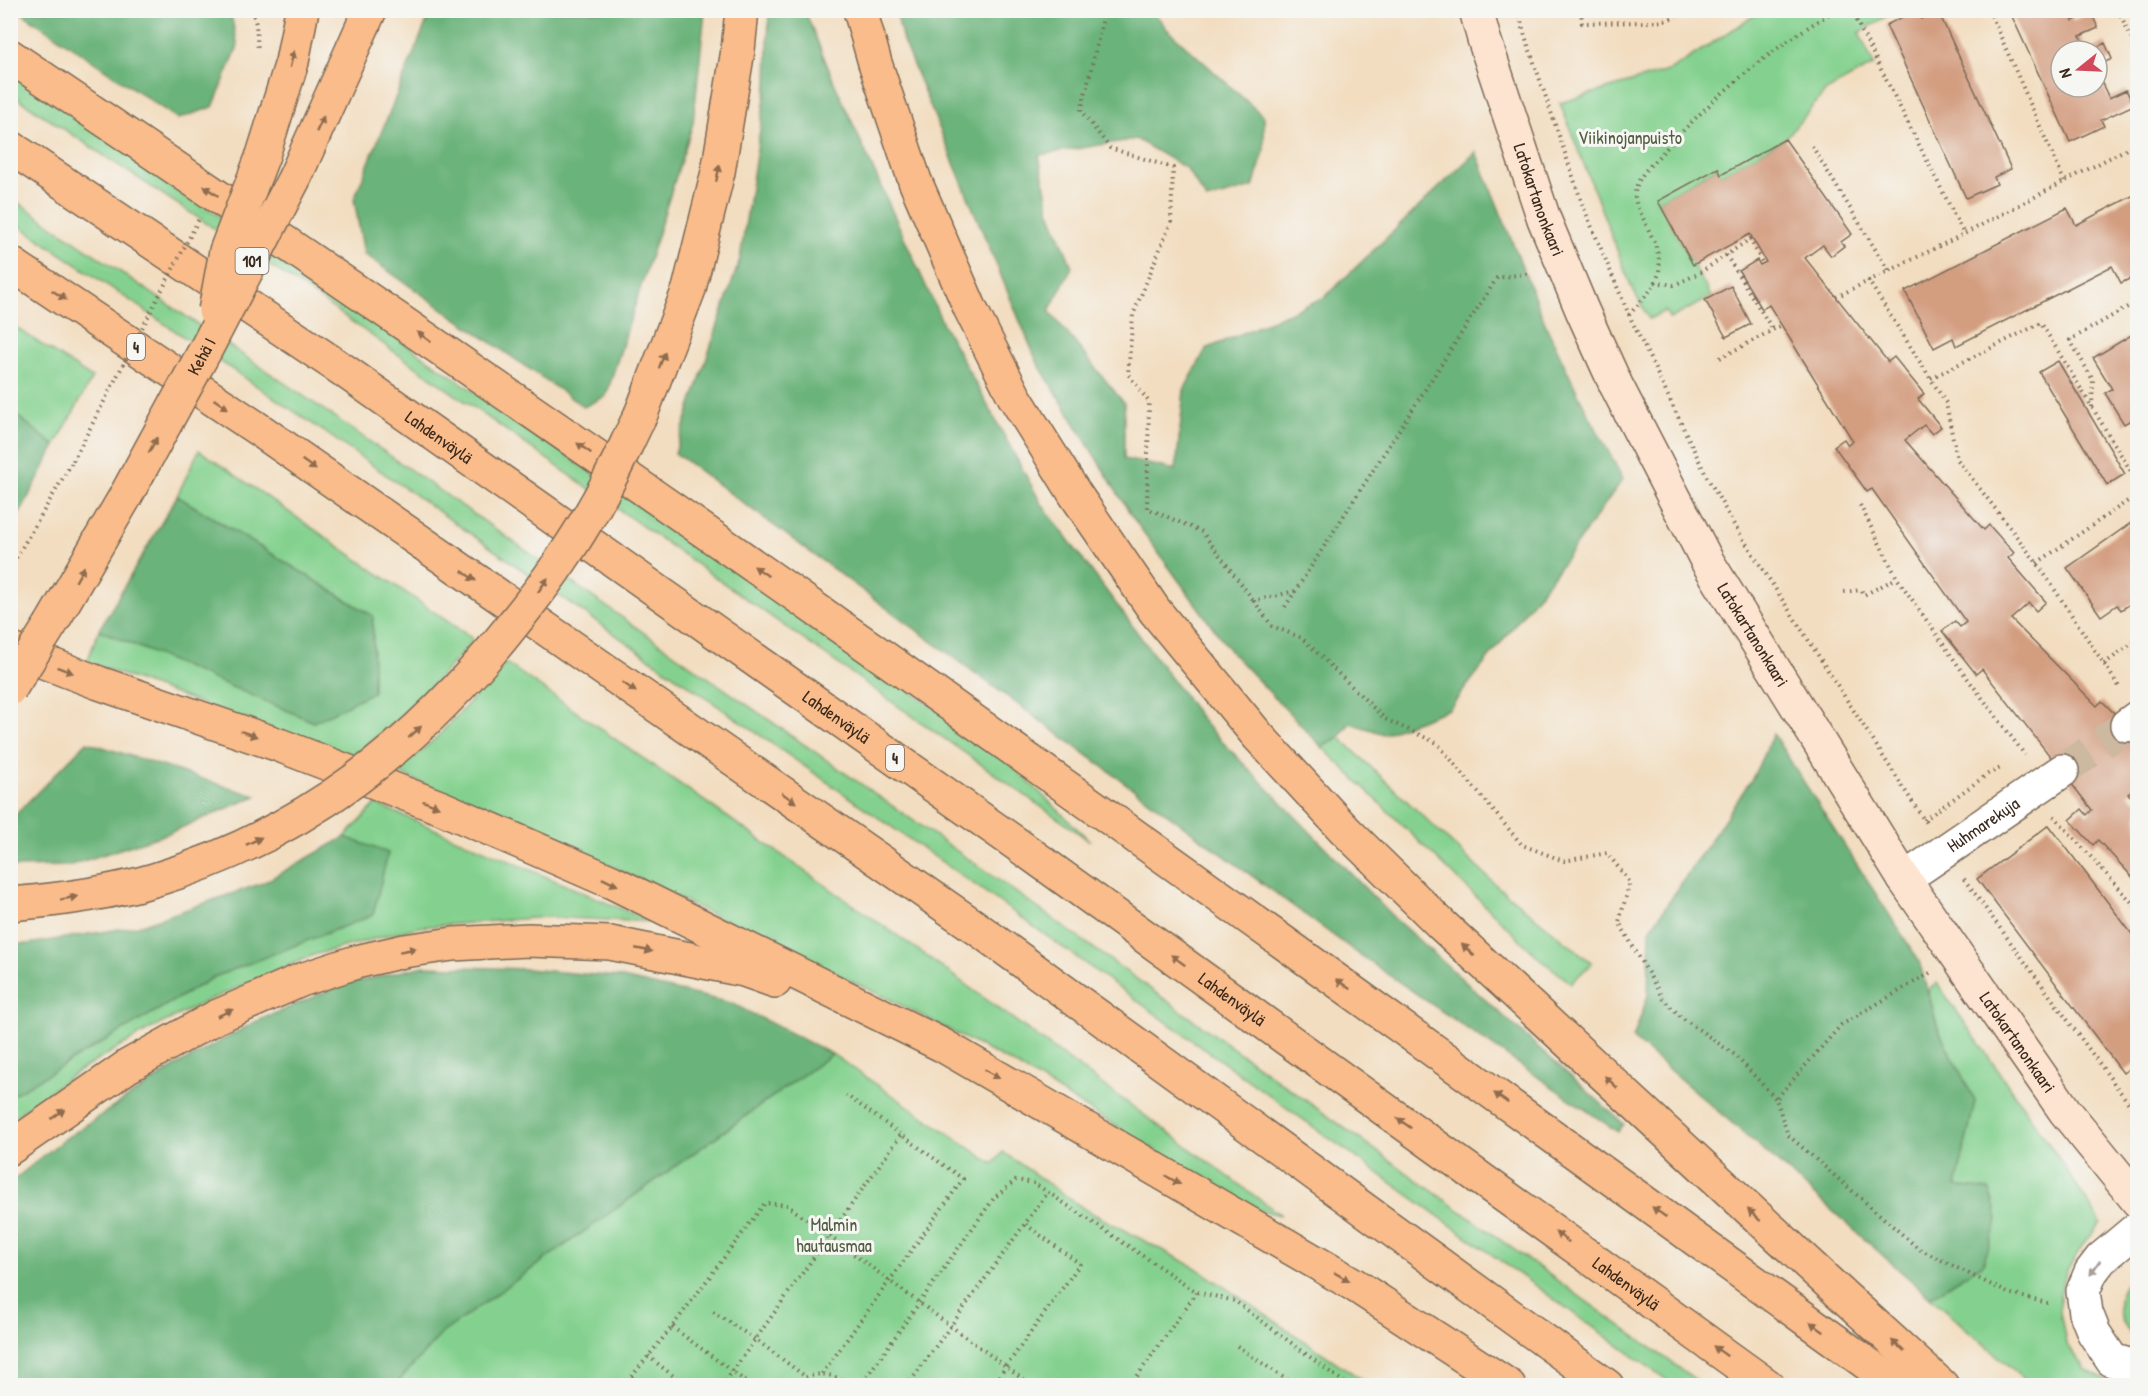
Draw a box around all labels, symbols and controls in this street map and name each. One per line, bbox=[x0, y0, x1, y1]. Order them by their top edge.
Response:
north arrow bbox=[2049, 39, 2109, 99]
one-way arrow bbox=[287, 50, 297, 68]
text: N bbox=[2053, 66, 2077, 81]
one-way arrow bbox=[315, 116, 324, 133]
park label: Viikinojanpuisto bbox=[1578, 125, 1682, 150]
street label: Latokartanonkaari bbox=[1508, 140, 1571, 260]
one-way arrow bbox=[714, 163, 723, 182]
one-way arrow bbox=[203, 186, 219, 197]
road number: 101 bbox=[236, 248, 268, 274]
one-way arrow bbox=[51, 289, 67, 300]
one-way arrow bbox=[416, 331, 432, 343]
street label: Kehä I bbox=[181, 333, 222, 380]
road number: 4 bbox=[127, 334, 145, 360]
one-way arrow bbox=[657, 350, 667, 368]
one-way arrow bbox=[212, 398, 228, 410]
street label: Lahdenväylä bbox=[400, 404, 478, 469]
one-way arrow bbox=[148, 436, 158, 453]
one-way arrow bbox=[577, 442, 593, 454]
one-way arrow bbox=[301, 459, 317, 470]
one-way arrow bbox=[754, 565, 770, 577]
one-way arrow bbox=[75, 566, 86, 582]
one-way arrow bbox=[461, 570, 477, 581]
one-way arrow bbox=[537, 578, 549, 594]
street label: Latokartanonkaari bbox=[1712, 578, 1795, 692]
one-way arrow bbox=[56, 666, 74, 676]
one-way arrow bbox=[621, 681, 637, 693]
street label: Lahdenväylä bbox=[798, 684, 875, 749]
one-way arrow bbox=[407, 726, 422, 739]
one-way arrow bbox=[240, 730, 258, 740]
road number: 4 bbox=[886, 745, 904, 771]
street label: Huhmarekuja bbox=[1942, 791, 2024, 858]
one-way arrow bbox=[781, 792, 797, 804]
one-way arrow bbox=[423, 799, 441, 809]
one-way arrow bbox=[246, 837, 263, 846]
one-way arrow bbox=[602, 877, 619, 886]
one-way arrow bbox=[59, 893, 78, 902]
one-way arrow bbox=[1461, 943, 1476, 957]
one-way arrow bbox=[399, 945, 418, 954]
one-way arrow bbox=[635, 946, 654, 955]
one-way arrow bbox=[1170, 954, 1186, 966]
street label: Lahdenväylä bbox=[1194, 966, 1271, 1032]
one-way arrow bbox=[1335, 978, 1351, 990]
street label: Latokartanonkaari bbox=[1974, 987, 2062, 1098]
one-way arrow bbox=[216, 1009, 233, 1018]
one-way arrow bbox=[984, 1069, 1000, 1080]
one-way arrow bbox=[1604, 1075, 1619, 1089]
one-way arrow bbox=[1493, 1092, 1509, 1104]
one-way arrow bbox=[49, 1108, 65, 1120]
one-way arrow bbox=[1397, 1117, 1413, 1129]
one-way arrow bbox=[1165, 1175, 1182, 1185]
one-way arrow bbox=[1651, 1206, 1667, 1218]
one-way arrow bbox=[1747, 1208, 1762, 1222]
park label: Malmin hautausmaa bbox=[796, 1212, 872, 1258]
one-way arrow bbox=[1555, 1231, 1571, 1243]
street label: Lahdenväylä bbox=[1588, 1250, 1665, 1316]
one-way arrow bbox=[2089, 1259, 2101, 1275]
one-way arrow bbox=[1334, 1272, 1351, 1282]
one-way arrow bbox=[1809, 1321, 1824, 1333]
one-way arrow bbox=[1891, 1339, 1906, 1353]
one-way arrow bbox=[1713, 1345, 1729, 1357]

